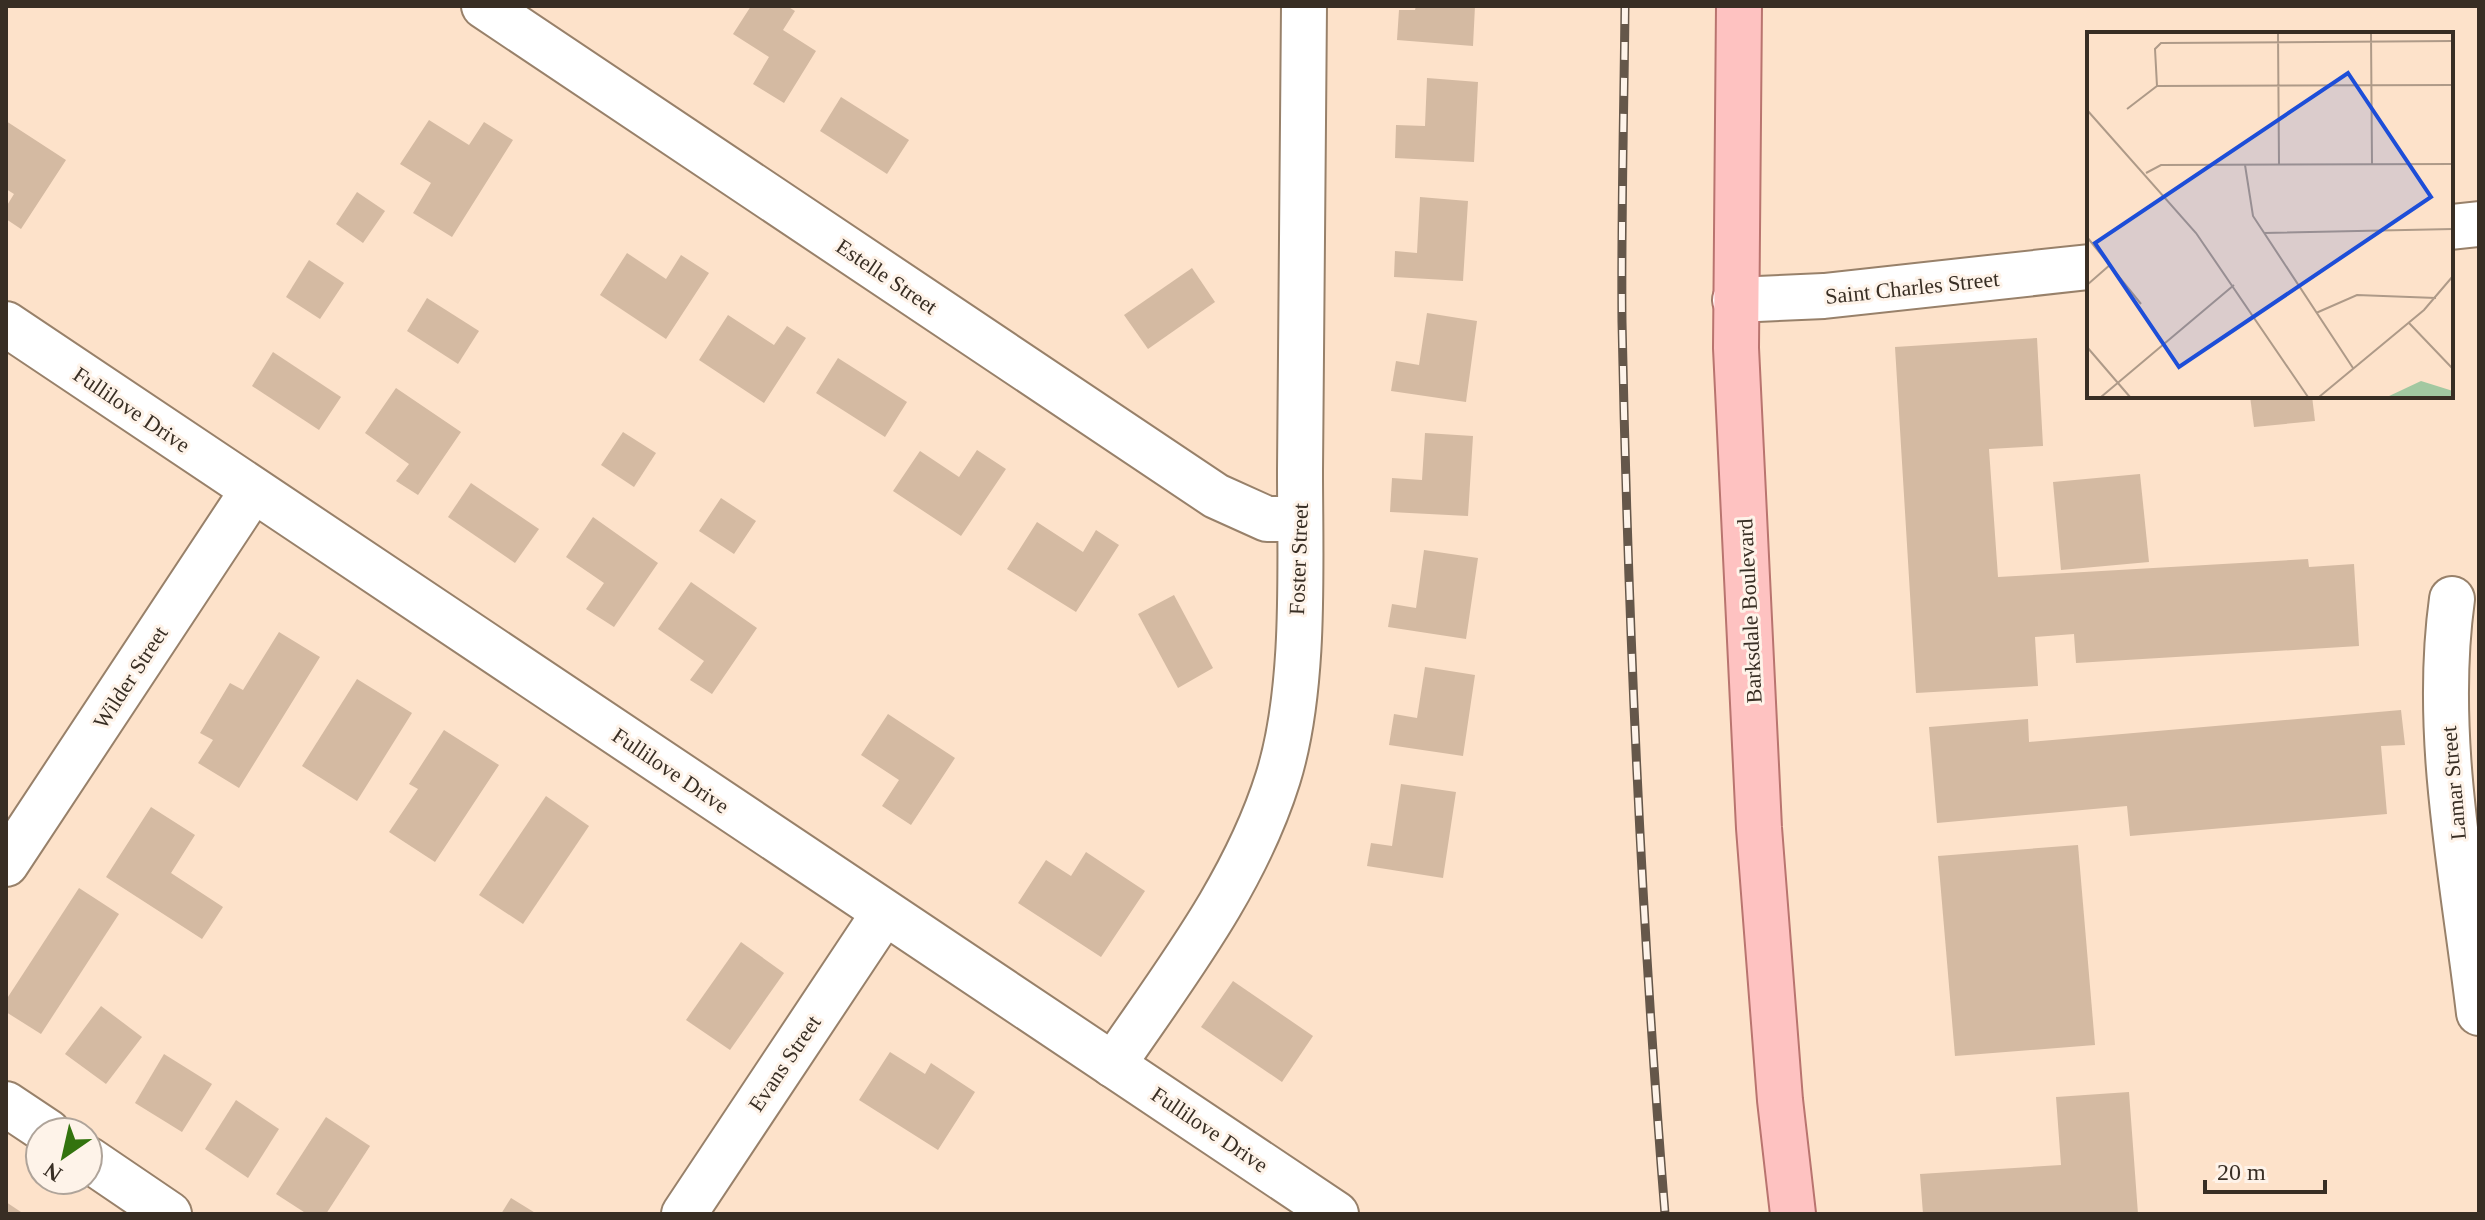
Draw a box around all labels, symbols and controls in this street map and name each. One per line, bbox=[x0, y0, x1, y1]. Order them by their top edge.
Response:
inset map bbox=[2087, 32, 2453, 398]
street label: Estelle Street bbox=[831, 233, 942, 319]
street label: Saint Charles Street bbox=[1824, 266, 2000, 309]
street label: Fullilove Drive bbox=[69, 361, 195, 458]
street label: Foster Street bbox=[1284, 503, 1313, 615]
street label: Barksdale Boulevard bbox=[1732, 518, 1767, 704]
street label: Wilder Street bbox=[88, 621, 173, 733]
street label: Fullilove Drive bbox=[608, 722, 734, 819]
street label: Lamar Street bbox=[2436, 725, 2471, 841]
street label: Evans Street bbox=[743, 1010, 826, 1116]
street label: Fullilove Drive bbox=[1147, 1081, 1273, 1178]
north arrow bbox=[24, 1116, 104, 1196]
scale bar bbox=[2205, 1144, 2325, 1194]
text: N bbox=[39, 1157, 67, 1187]
text: 20 m bbox=[2217, 1159, 2266, 1185]

